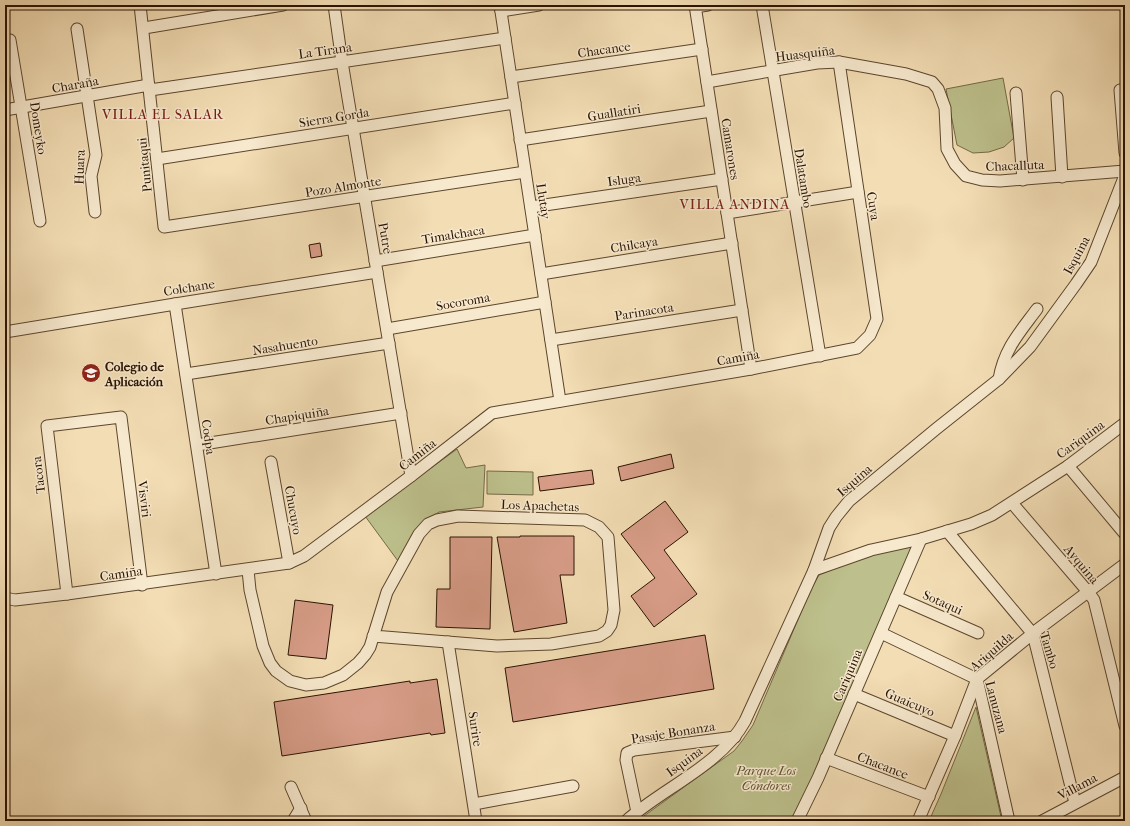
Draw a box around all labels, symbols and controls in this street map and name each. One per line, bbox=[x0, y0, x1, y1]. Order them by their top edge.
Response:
street label: Chacance bbox=[577, 38, 632, 61]
street label: La Tirana bbox=[297, 39, 354, 62]
street label: Huasquiña bbox=[774, 42, 837, 65]
street label: Charaña bbox=[51, 73, 101, 96]
street label: Domeyko bbox=[27, 101, 50, 156]
street label: Guallatiri bbox=[586, 101, 642, 124]
street label: Sierra Gorda bbox=[298, 104, 371, 130]
district label: VILLA EL SALAR bbox=[101, 106, 224, 123]
street label: Camarones bbox=[718, 117, 743, 181]
street label: Punitaqui bbox=[134, 137, 155, 193]
street label: Dalatambo bbox=[791, 147, 816, 209]
street label: Huara bbox=[71, 148, 88, 185]
street label: Chacalluta bbox=[985, 157, 1046, 174]
street label: Isluga bbox=[606, 170, 643, 189]
street label: Pozo Almonte bbox=[304, 173, 383, 200]
street label: Llutay bbox=[533, 182, 554, 221]
street label: Cuya bbox=[864, 191, 883, 222]
district label: VILLA ANDINA bbox=[679, 196, 790, 213]
street label: Putre bbox=[375, 221, 396, 256]
street label: Timalchaca bbox=[421, 222, 487, 247]
street label: Chilcaya bbox=[609, 233, 660, 256]
street label: Isquina bbox=[1060, 233, 1093, 277]
street label: Colchane bbox=[162, 276, 216, 299]
street label: Socoroma bbox=[435, 289, 492, 314]
street label: Parinacota bbox=[613, 299, 676, 324]
street label: Nasahuento bbox=[251, 333, 319, 358]
street label: Camiña bbox=[716, 346, 762, 369]
place label: Colegio de Aplicación bbox=[104, 359, 164, 390]
school or university icon: Colegio de Aplicación bbox=[80, 362, 102, 384]
street label: Chapiquiña bbox=[264, 403, 331, 428]
street label: Cariquina bbox=[1053, 416, 1108, 462]
street label: Codpa bbox=[199, 418, 219, 457]
street label: Camiña bbox=[396, 435, 440, 474]
street label: Tacora bbox=[29, 454, 48, 494]
street label: Isquina bbox=[834, 461, 876, 500]
street label: Visviri bbox=[135, 479, 154, 518]
street label: Chucuyo bbox=[282, 484, 305, 536]
street label: Los Apachetas bbox=[501, 497, 580, 514]
street label: Ayquina bbox=[1060, 541, 1103, 588]
street label: Camiña bbox=[99, 563, 144, 584]
street label: Sotaqui bbox=[921, 587, 965, 618]
street label: Ariquilda bbox=[966, 628, 1017, 675]
street label: Tambo bbox=[1037, 630, 1062, 671]
street label: Cariquina bbox=[830, 646, 866, 704]
street label: Lanuzana bbox=[982, 679, 1011, 736]
street label: Guaicuyo bbox=[883, 685, 937, 720]
street label: Surire bbox=[465, 710, 486, 748]
street label: Pasaje Bonanza bbox=[630, 718, 717, 747]
street label: Isquina bbox=[663, 743, 706, 780]
street label: Chacance bbox=[855, 749, 911, 782]
park label: Parque Los Cóndores bbox=[735, 763, 797, 793]
street label: Villama bbox=[1054, 769, 1100, 803]

